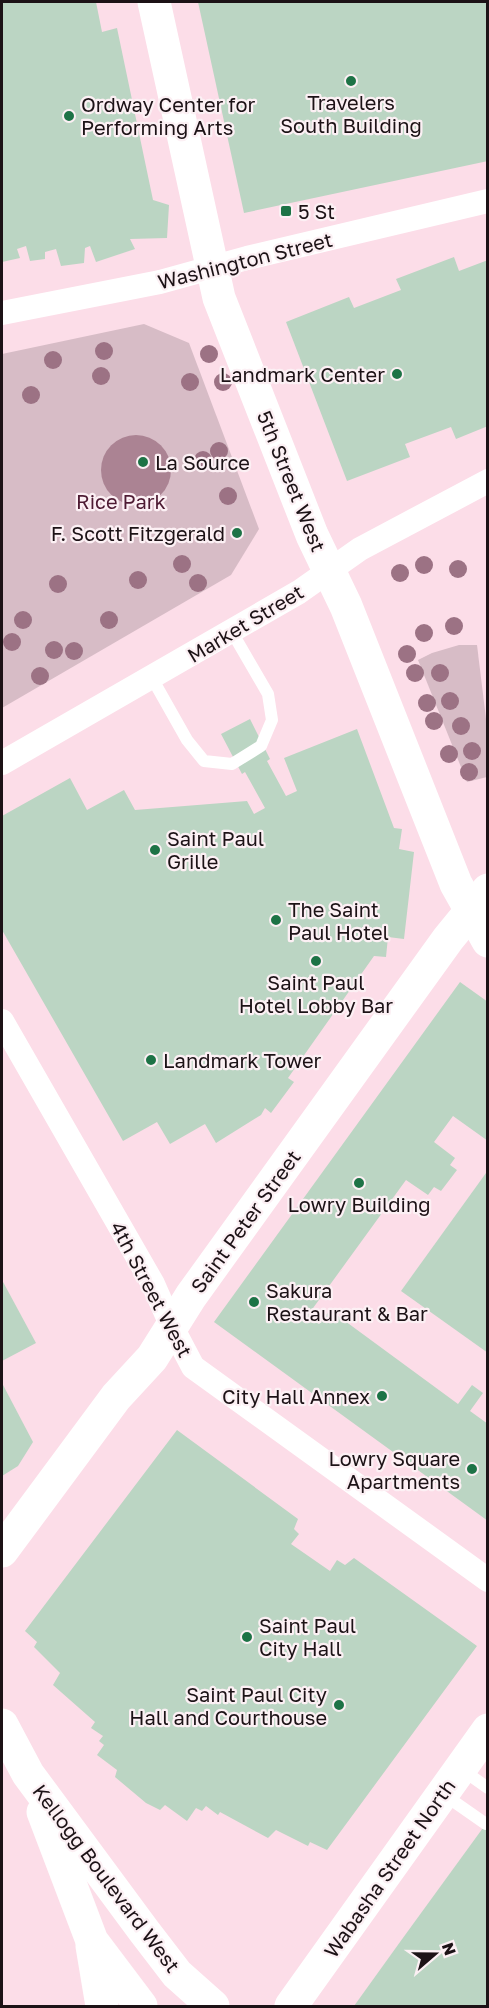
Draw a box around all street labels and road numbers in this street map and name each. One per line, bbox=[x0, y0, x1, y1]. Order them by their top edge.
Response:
street label: Washington Street bbox=[155, 227, 335, 293]
street label: 5th Street West bbox=[253, 407, 331, 555]
street label: Market Street bbox=[183, 579, 307, 667]
street label: Saint Peter Street bbox=[185, 1145, 305, 1297]
street label: 4th Street West bbox=[106, 1217, 198, 1361]
street label: Wabasha Street North bbox=[318, 1774, 460, 1962]
street label: Kellogg Boulevard West bbox=[28, 1779, 186, 1977]

